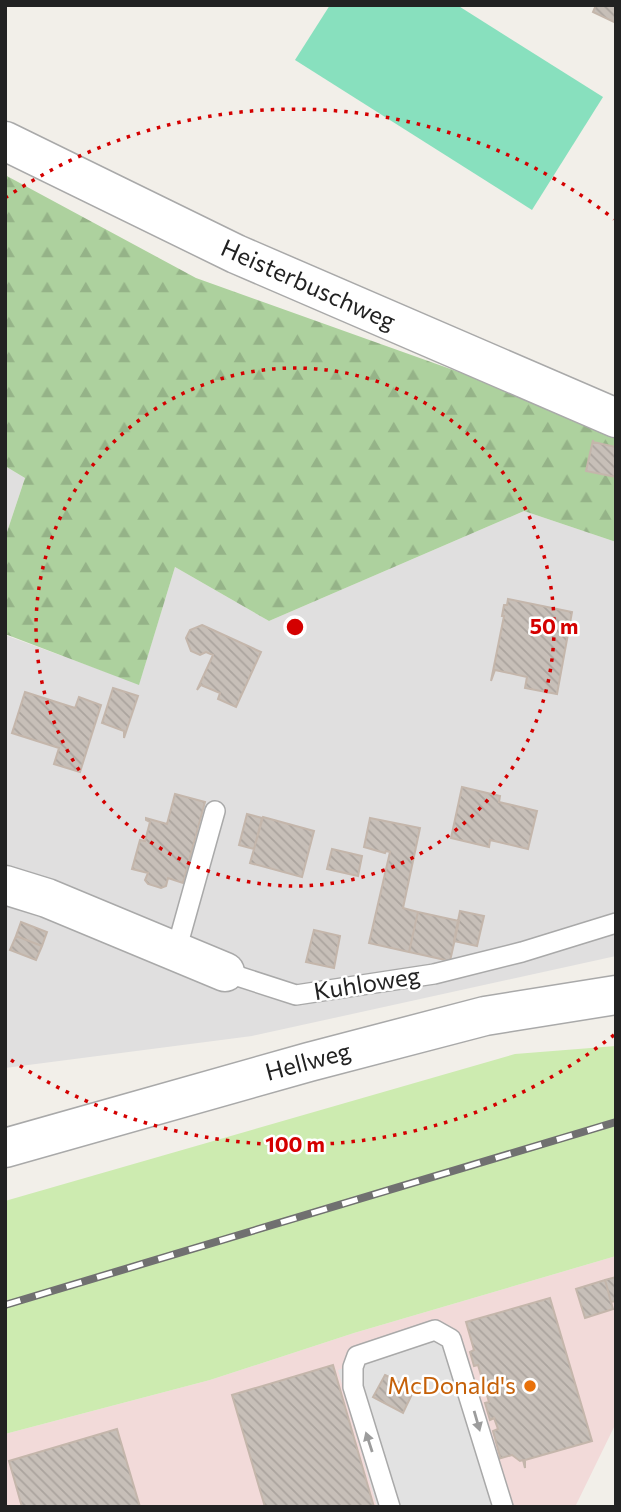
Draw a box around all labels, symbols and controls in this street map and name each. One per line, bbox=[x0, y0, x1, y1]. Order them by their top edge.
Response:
street label: Heisterbuschweg bbox=[217, 232, 400, 335]
text: 50 m bbox=[530, 613, 578, 638]
centre of rings bbox=[283, 615, 307, 639]
street label: Kuhloweg bbox=[311, 960, 422, 1005]
street label: Hellweg bbox=[262, 1035, 354, 1086]
text: 100 m bbox=[265, 1131, 325, 1156]
place label: McDonald's bbox=[387, 1370, 516, 1399]
marker: McDonald's bbox=[522, 1378, 538, 1394]
one-way arrow bbox=[473, 1411, 483, 1432]
one-way arrow bbox=[363, 1431, 374, 1452]

